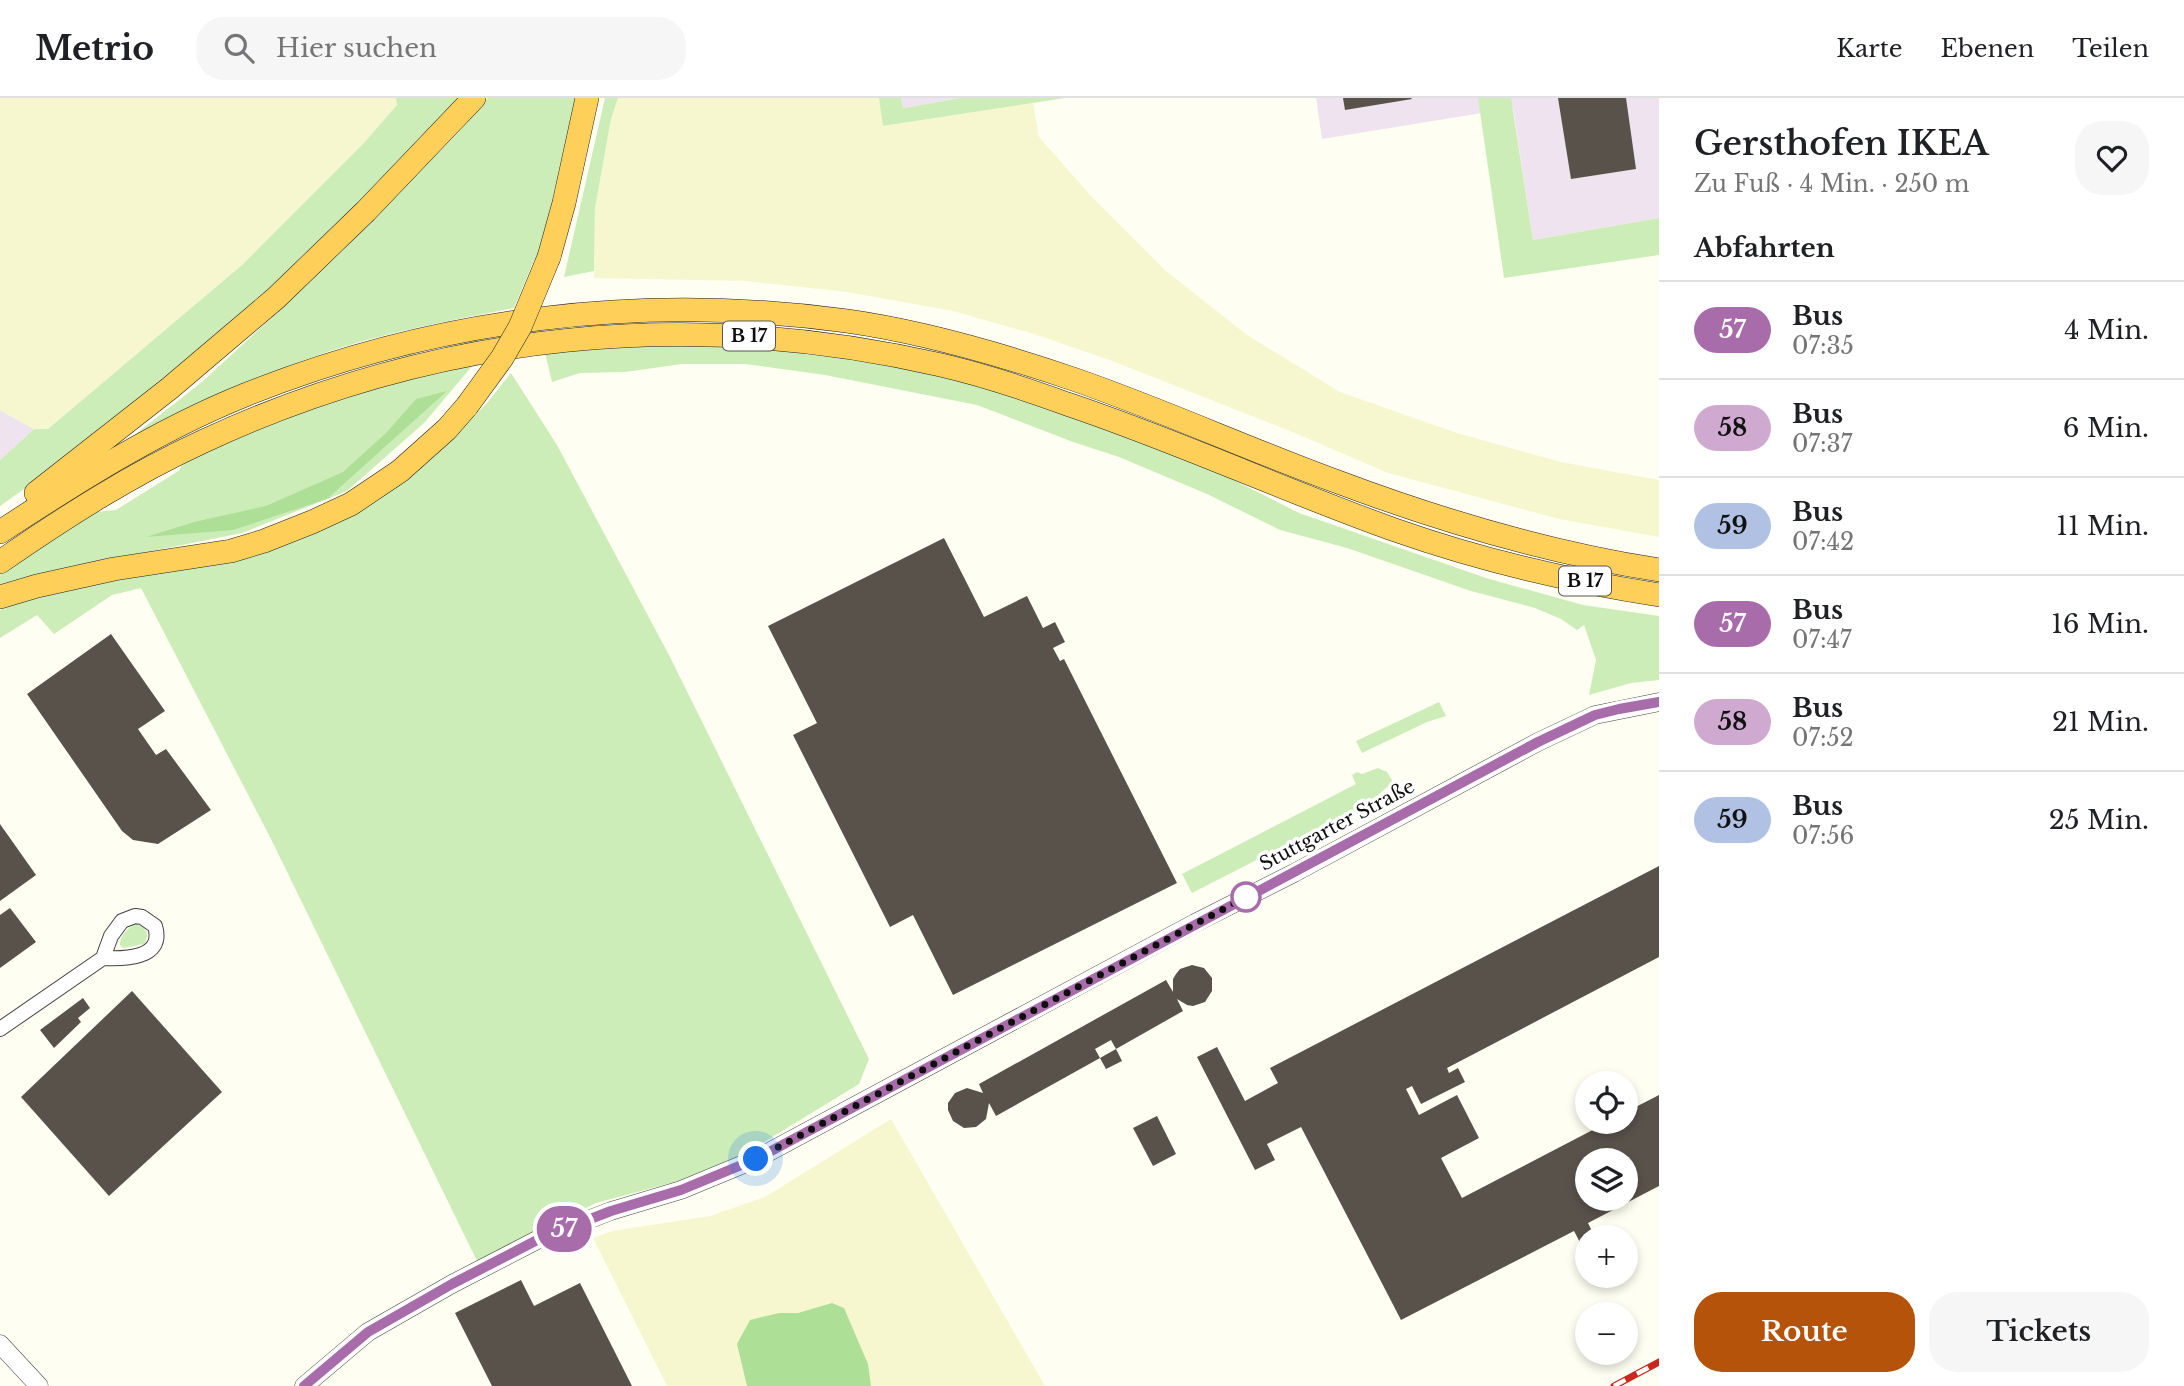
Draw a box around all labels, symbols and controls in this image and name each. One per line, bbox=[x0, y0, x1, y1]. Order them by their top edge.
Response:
search box bbox=[196, 17, 686, 80]
text: Metrio bbox=[35, 28, 154, 69]
icon: search bbox=[220, 29, 258, 67]
text: Hier suchen bbox=[276, 32, 437, 64]
text: Karte bbox=[1836, 34, 1903, 63]
text: Ebenen bbox=[1941, 34, 2034, 63]
text: Teilen bbox=[2072, 34, 2149, 63]
button: heart bbox=[2075, 121, 2149, 195]
text: Gersthofen IKEA bbox=[1694, 123, 1989, 164]
text: Zu Fuß · 4 Min. · 250 m bbox=[1694, 170, 1969, 198]
text: Abfahrten bbox=[1694, 232, 1835, 264]
text: Bus bbox=[1792, 300, 1843, 332]
text: 4 Min. bbox=[2064, 314, 2149, 346]
text: 57 bbox=[1719, 315, 1746, 344]
road number: B 17 bbox=[723, 322, 775, 350]
text: 07:35 bbox=[1792, 332, 1854, 360]
text: Bus bbox=[1792, 398, 1843, 430]
text: 6 Min. bbox=[2063, 412, 2149, 444]
text: 58 bbox=[1718, 413, 1747, 442]
text: 07:37 bbox=[1792, 430, 1852, 458]
text: Bus bbox=[1792, 496, 1843, 528]
text: 11 Min. bbox=[2056, 510, 2149, 542]
text: 59 bbox=[1717, 511, 1748, 540]
text: 07:42 bbox=[1792, 528, 1854, 556]
road number: B 17 bbox=[1559, 566, 1611, 596]
text: Bus bbox=[1792, 594, 1843, 626]
text: 16 Min. bbox=[2051, 608, 2149, 640]
text: 57 bbox=[1719, 609, 1746, 638]
text: 07:47 bbox=[1792, 626, 1852, 654]
text: Bus bbox=[1792, 692, 1843, 724]
text: 21 Min. bbox=[2052, 706, 2149, 738]
text: 58 bbox=[1718, 707, 1747, 736]
text: 07:52 bbox=[1792, 724, 1854, 752]
street label: Stuttgarter Straße bbox=[1256, 774, 1418, 876]
text: Bus bbox=[1792, 790, 1843, 822]
text: 25 Min. bbox=[2049, 804, 2149, 836]
text: 59 bbox=[1717, 805, 1748, 834]
text: 07:56 bbox=[1792, 822, 1854, 850]
unlabelled marker bbox=[1231, 882, 1261, 912]
map controls bbox=[1575, 1071, 1638, 1365]
button: locate bbox=[1575, 1071, 1638, 1134]
your location bbox=[738, 1141, 773, 1176]
button: layers bbox=[1575, 1148, 1638, 1211]
line badge: 57 bbox=[532, 1206, 596, 1252]
text: 57 bbox=[551, 1214, 577, 1243]
button: + bbox=[1575, 1225, 1638, 1288]
button: Route bbox=[1694, 1292, 1915, 1372]
button: Tickets bbox=[1929, 1292, 2149, 1372]
button: − bbox=[1575, 1302, 1638, 1365]

